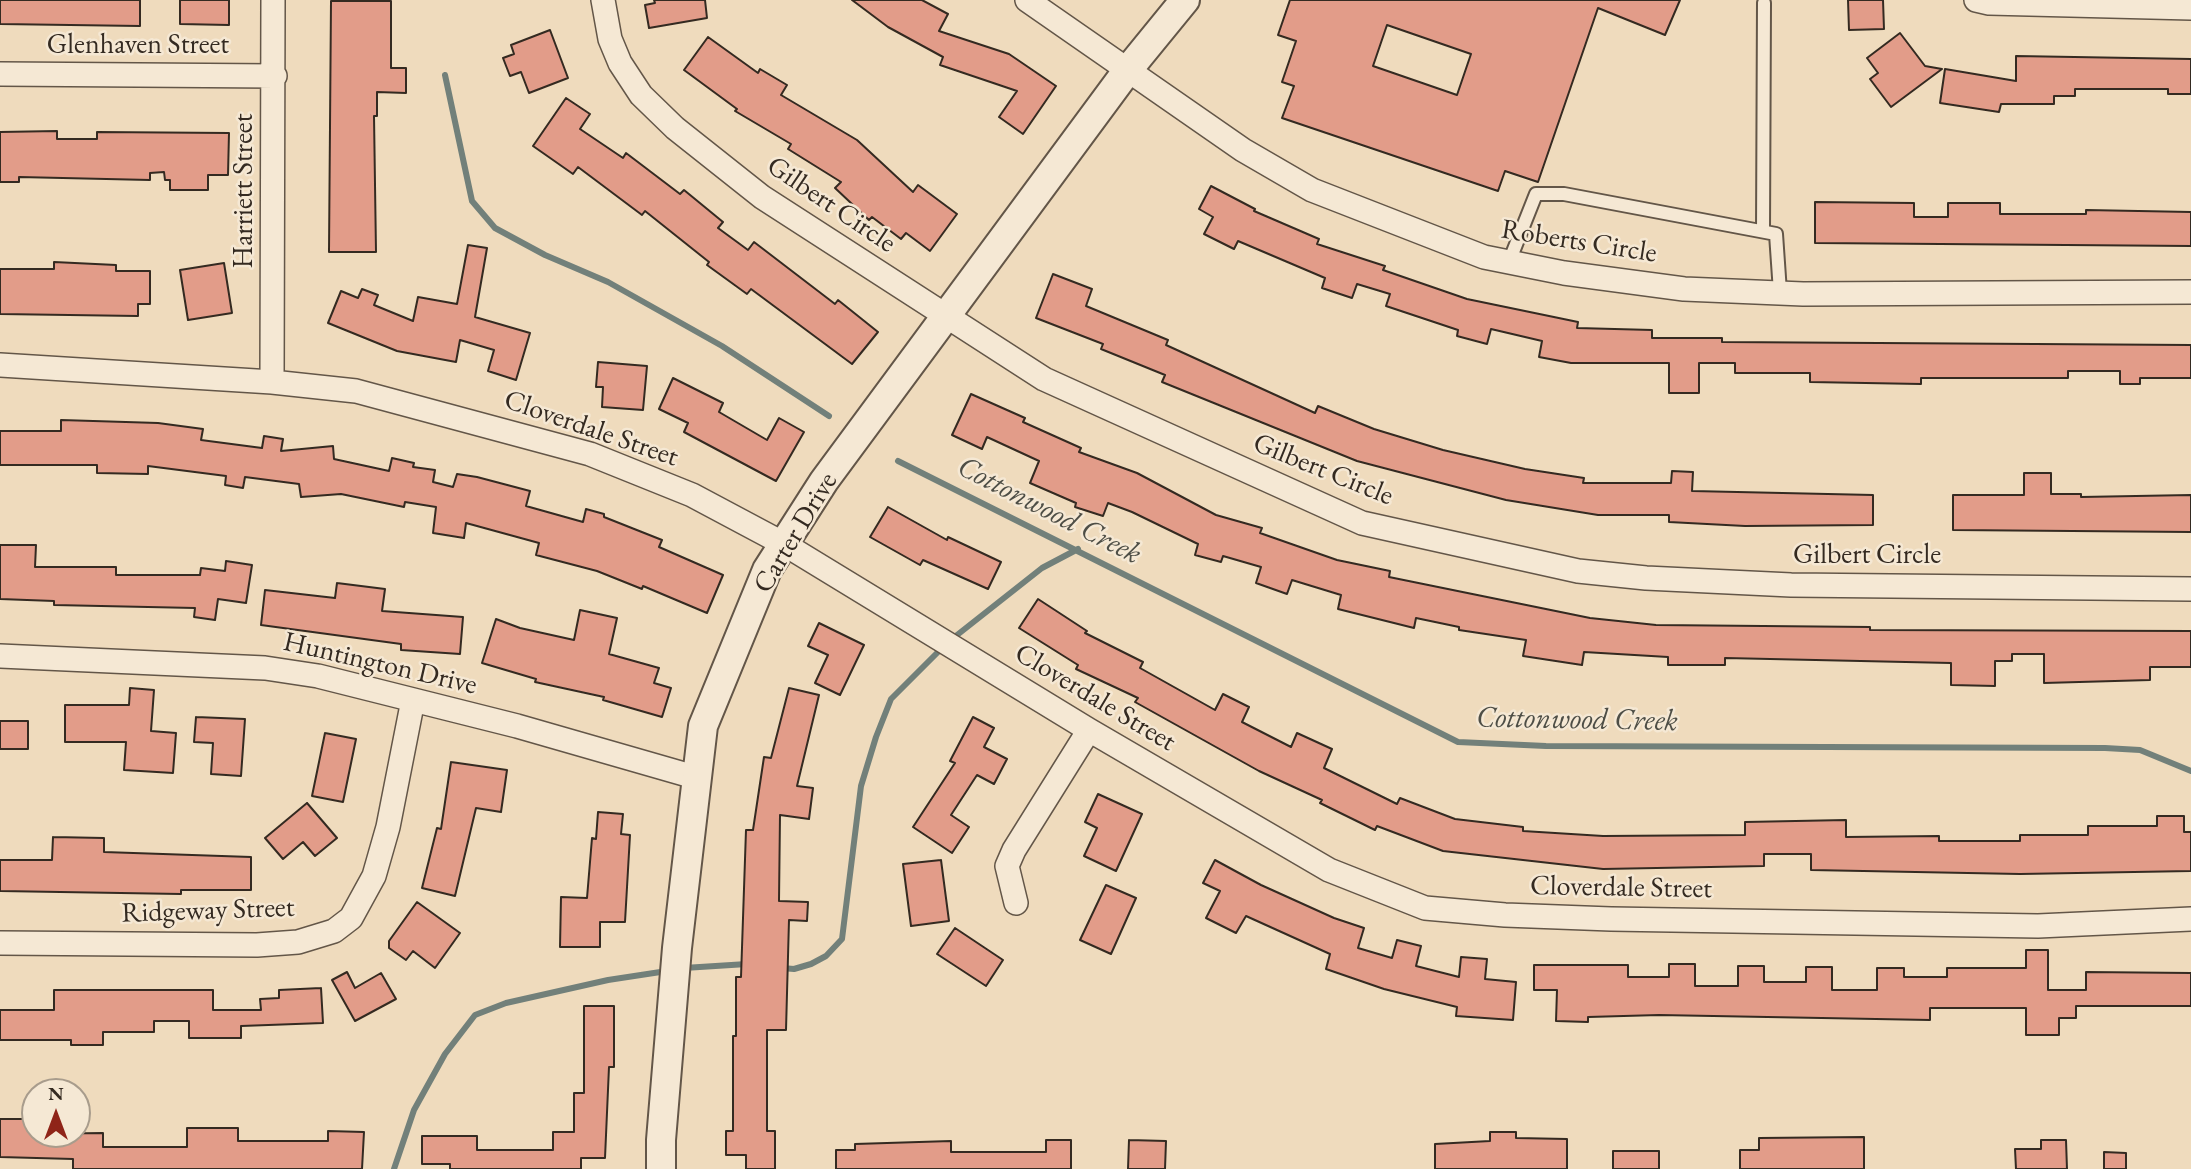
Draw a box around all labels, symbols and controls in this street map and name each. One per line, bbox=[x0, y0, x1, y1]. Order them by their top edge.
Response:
street label: Glenhaven Street bbox=[47, 28, 229, 62]
street label: Harriett Street bbox=[227, 113, 261, 269]
street label: Gilbert Circle bbox=[760, 150, 902, 260]
street label: Roberts Circle bbox=[1499, 213, 1659, 271]
street label: Cloverdale Street bbox=[500, 383, 682, 475]
street label: Gilbert Circle bbox=[1248, 427, 1398, 513]
water label: Cottonwood Creek bbox=[951, 449, 1147, 573]
street label: Carter Drive bbox=[747, 467, 845, 599]
street label: Gilbert Circle bbox=[1793, 538, 1941, 572]
street label: Huntington Drive bbox=[280, 625, 480, 703]
street label: Cloverdale Street bbox=[1008, 637, 1182, 759]
water label: Cottonwood Creek bbox=[1476, 700, 1678, 740]
street label: Cloverdale Street bbox=[1530, 870, 1712, 906]
street label: Ridgeway Street bbox=[121, 891, 295, 931]
north arrow bbox=[21, 1078, 91, 1148]
text: N bbox=[48, 1081, 64, 1106]

